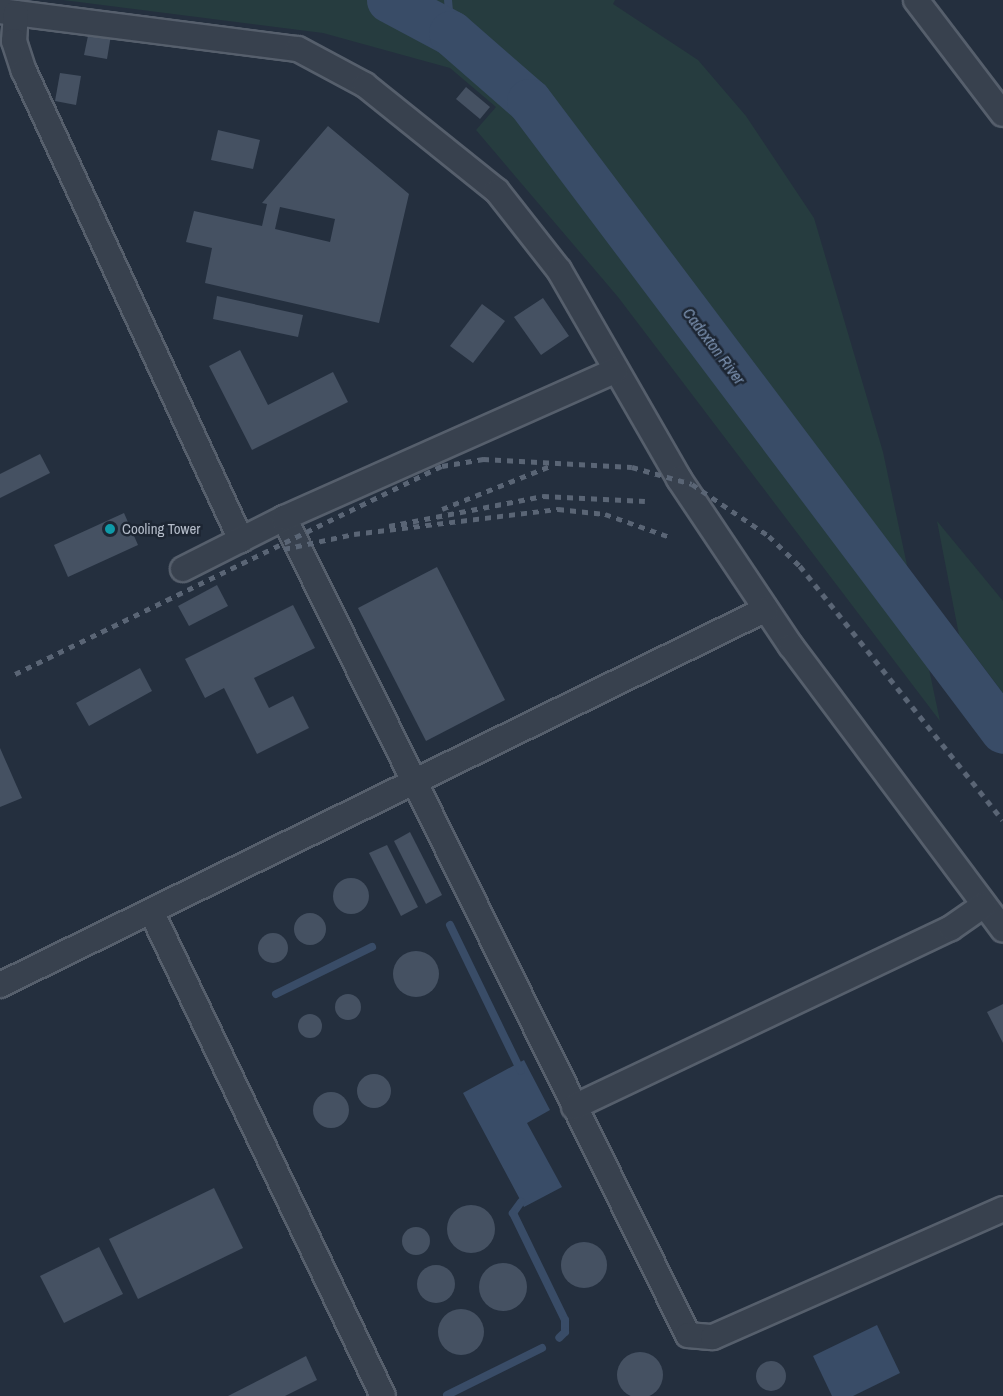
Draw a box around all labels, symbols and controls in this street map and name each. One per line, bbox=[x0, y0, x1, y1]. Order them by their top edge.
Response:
water label: Cadoxton River bbox=[679, 304, 749, 388]
place label: Cooling Tower bbox=[122, 520, 201, 538]
marker: Cooling Tower bbox=[103, 522, 117, 536]

